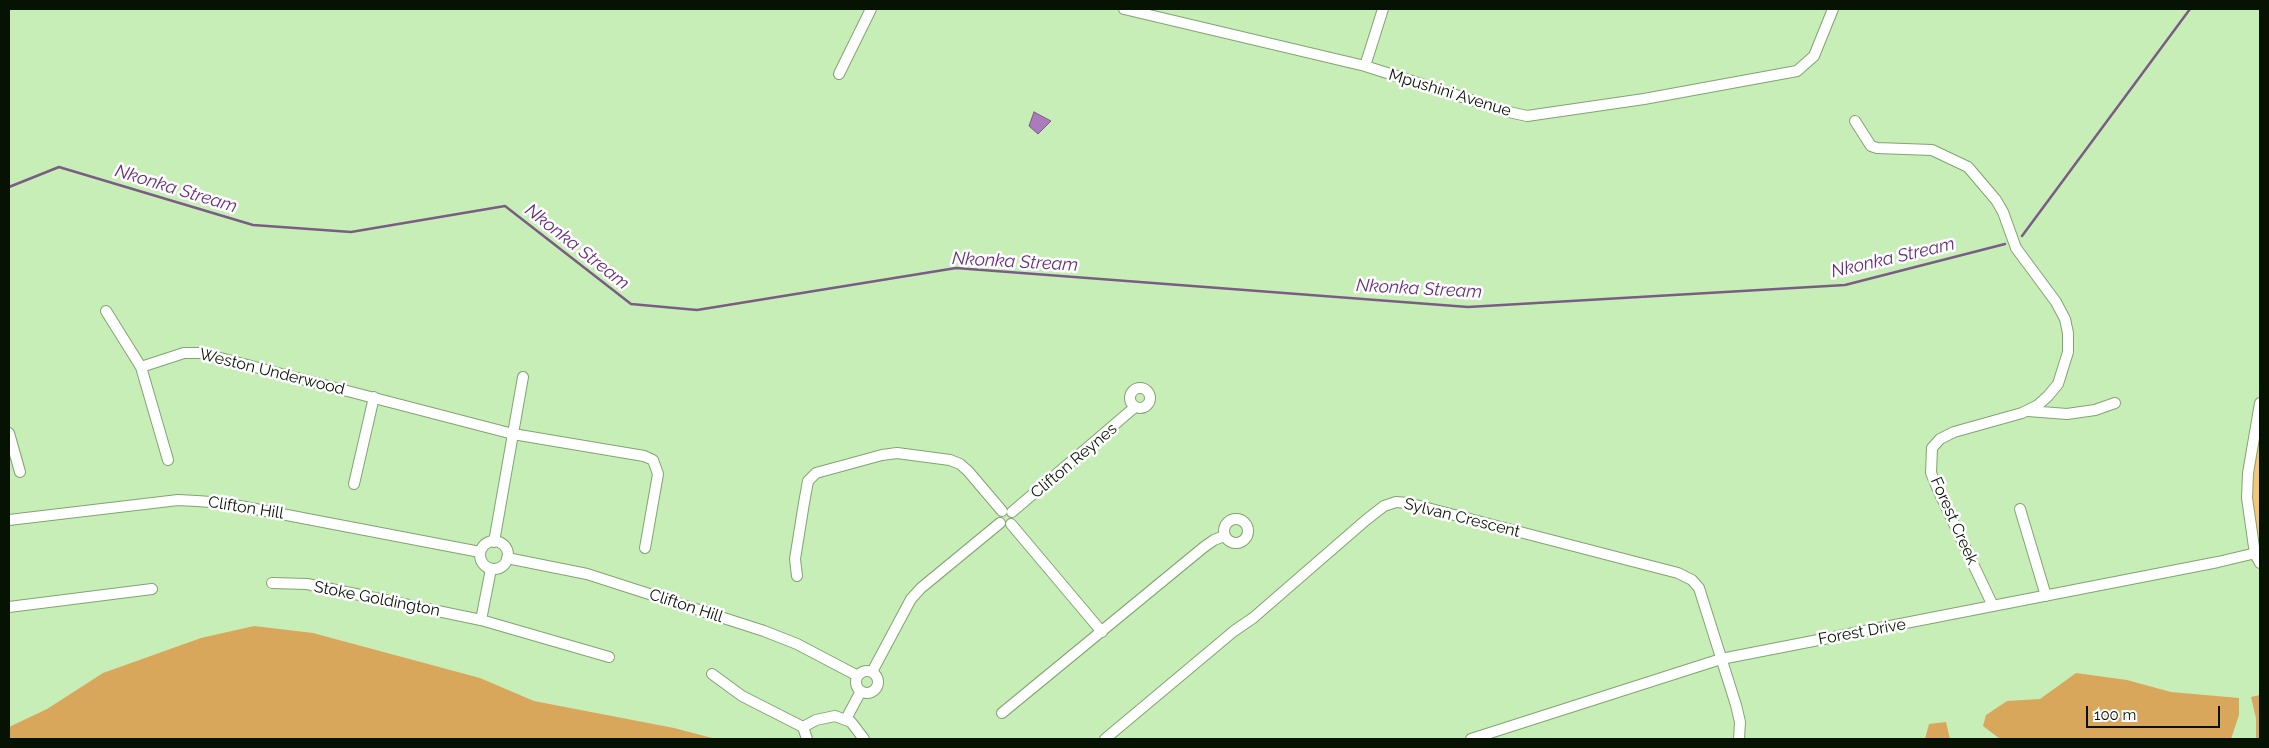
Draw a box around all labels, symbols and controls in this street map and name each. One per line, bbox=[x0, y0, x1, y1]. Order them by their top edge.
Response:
street label: Mpushini Avenue bbox=[1386, 65, 1514, 121]
water label: Nkonka Stream bbox=[112, 160, 240, 218]
water label: Nkonka Stream bbox=[521, 200, 633, 294]
water label: Nkonka Stream bbox=[1829, 233, 1957, 283]
water label: Nkonka Stream bbox=[951, 248, 1079, 276]
water label: Nkonka Stream bbox=[1355, 275, 1483, 303]
street label: Weston Underwood bbox=[197, 345, 347, 399]
street label: Clifton Reynes bbox=[1027, 419, 1121, 503]
street label: Forest Creek bbox=[1926, 474, 1982, 568]
street label: Clifton Hill bbox=[207, 493, 285, 523]
street label: Sylvan Crescent bbox=[1402, 494, 1522, 542]
street label: Stoke Goldington bbox=[312, 577, 442, 621]
street label: Clifton Hill bbox=[647, 585, 725, 627]
street label: Forest Drive bbox=[1817, 615, 1907, 649]
scale bar bbox=[2089, 696, 2223, 728]
text: 100 m bbox=[2094, 706, 2136, 724]

